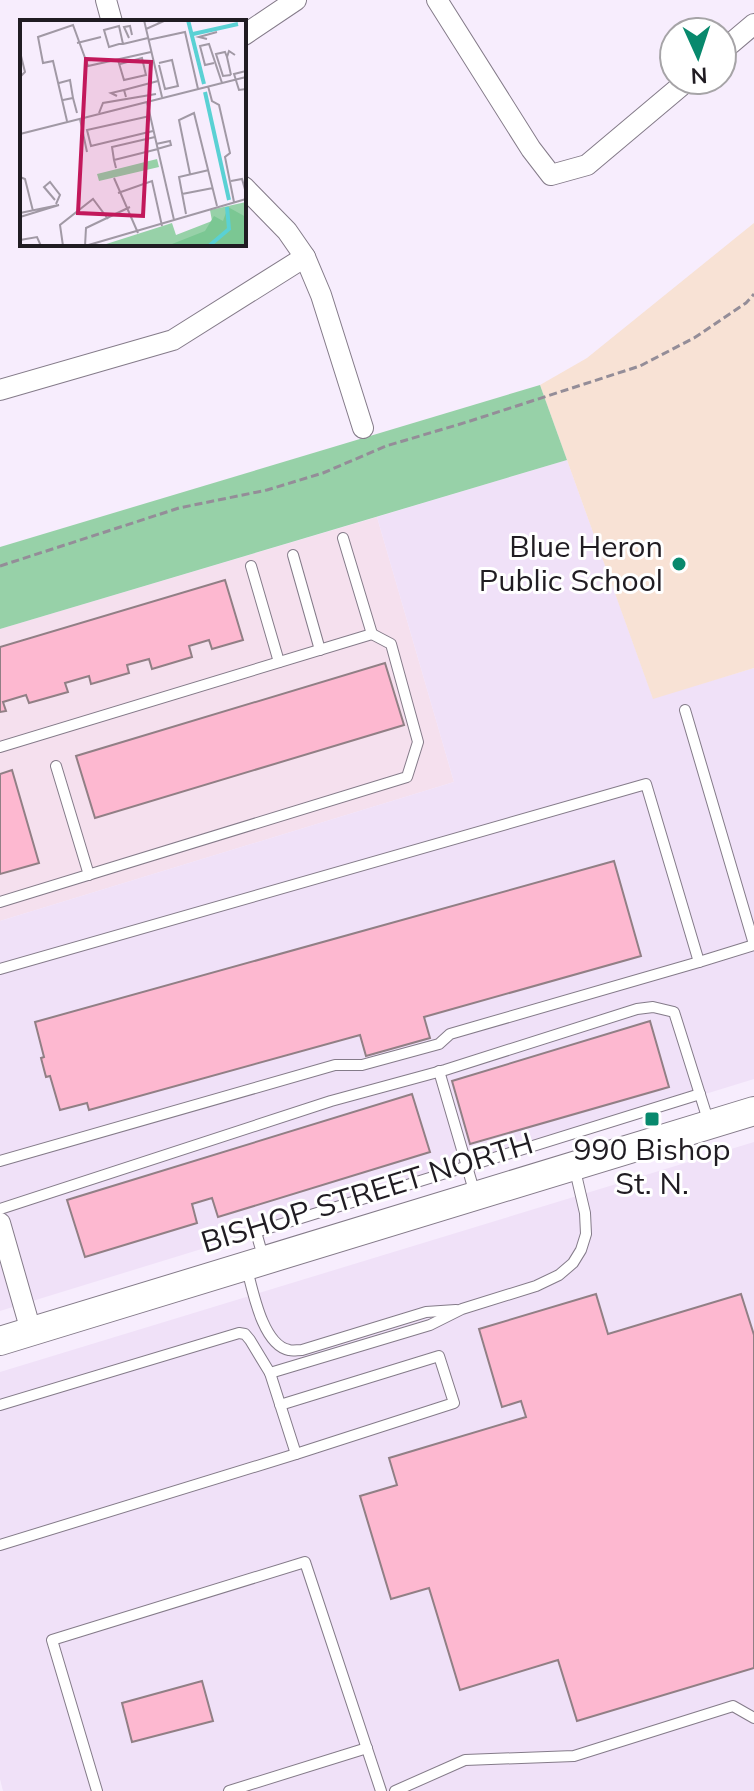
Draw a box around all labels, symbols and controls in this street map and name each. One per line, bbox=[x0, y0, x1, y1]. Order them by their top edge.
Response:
north arrow bbox=[658, 16, 738, 96]
inset map bbox=[20, 20, 246, 246]
text: N bbox=[690, 62, 708, 90]
place label: Blue Heron Public School bbox=[479, 527, 663, 599]
marker: Blue Heron Public School bbox=[670, 555, 688, 573]
marker: 990 Bishop St. N. bbox=[643, 1110, 661, 1128]
street label: BISHOP STREET NORTH bbox=[196, 1123, 537, 1261]
place label: 990 Bishop St. N. bbox=[574, 1130, 730, 1202]

